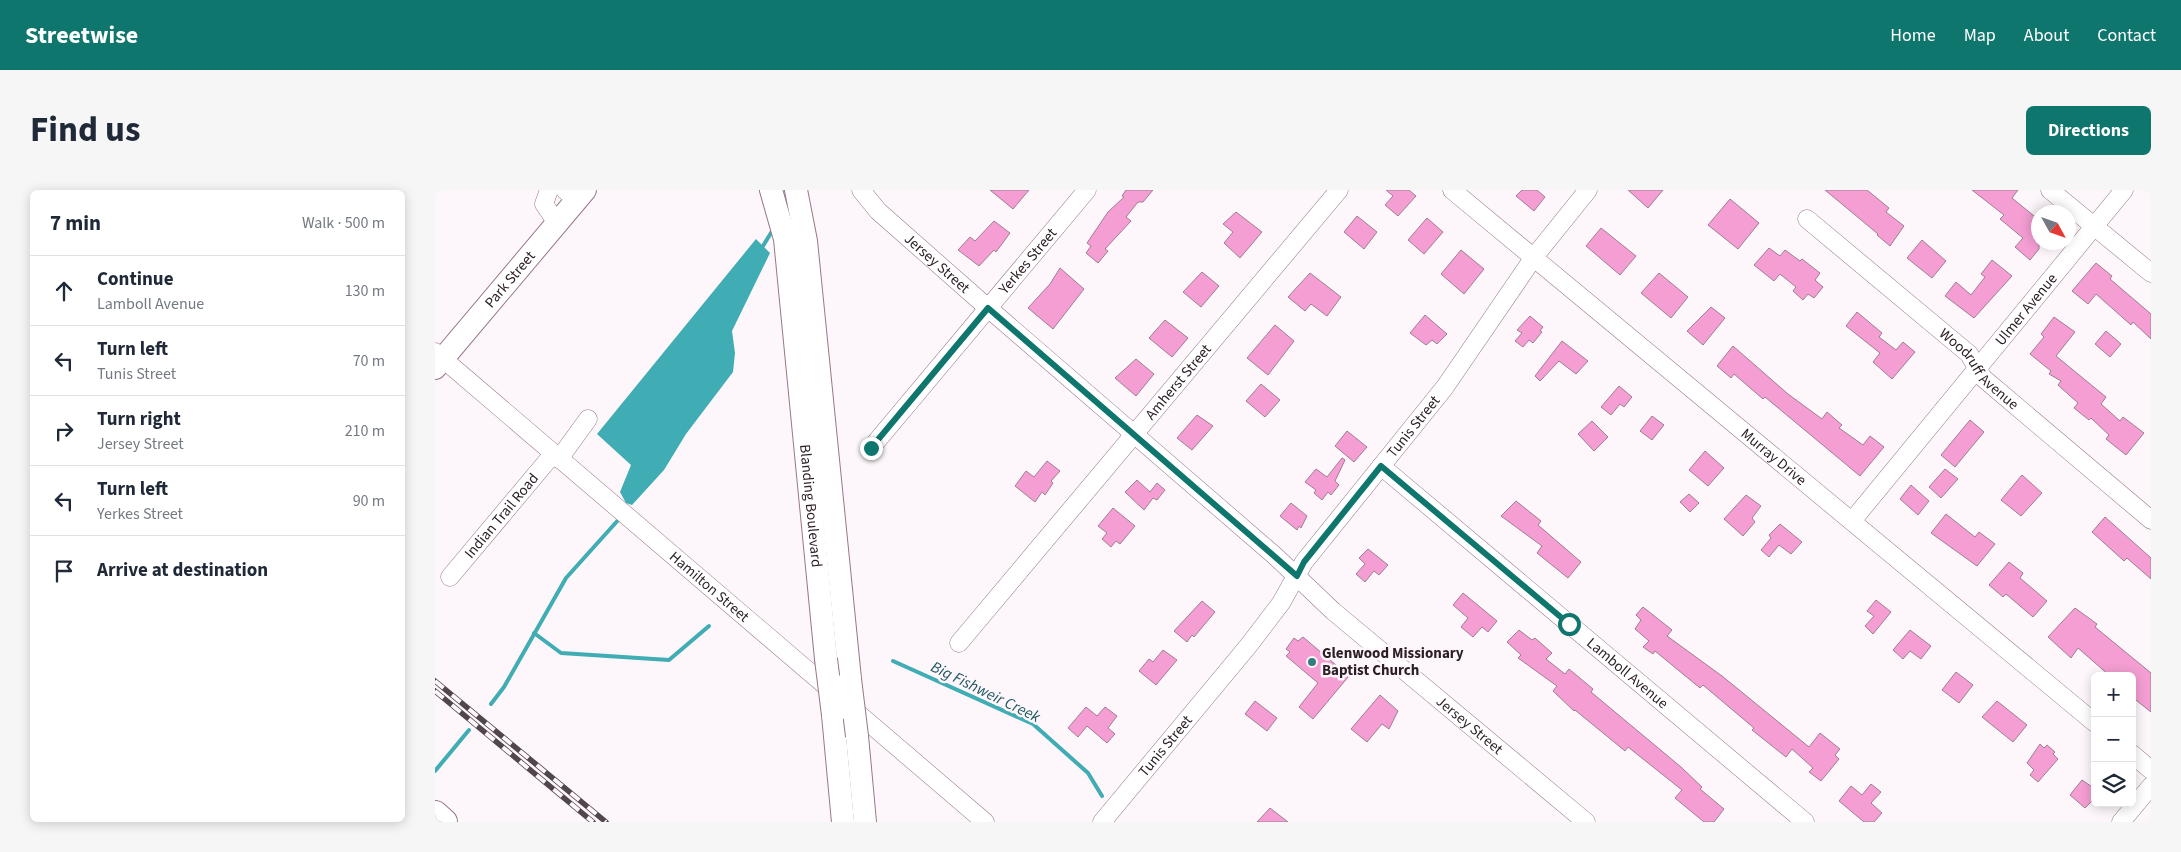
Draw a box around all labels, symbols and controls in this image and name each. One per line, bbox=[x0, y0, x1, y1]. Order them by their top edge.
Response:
text: Streetwise bbox=[25, 18, 138, 53]
text: Home bbox=[1890, 23, 1936, 48]
text: Map bbox=[1964, 23, 1996, 48]
text: About bbox=[2024, 23, 2069, 48]
text: Contact bbox=[2097, 23, 2156, 48]
text: Find us bbox=[30, 105, 140, 155]
button: Directions bbox=[2026, 106, 2151, 155]
north arrow bbox=[2031, 205, 2076, 250]
text: 7 min bbox=[50, 208, 101, 238]
text: Walk · 500 m bbox=[302, 212, 385, 234]
street label: Yerkes Street bbox=[993, 224, 1062, 300]
street label: Jersey Street bbox=[899, 229, 974, 298]
street label: Park Street bbox=[480, 247, 540, 313]
text: Continue bbox=[97, 266, 174, 293]
street label: Ulmer Avenue bbox=[1990, 269, 2062, 350]
icon: ahead bbox=[50, 277, 78, 305]
text: 130 m bbox=[345, 280, 385, 302]
text: Lamboll Avenue bbox=[97, 293, 204, 315]
street label: Woodruff Avenue bbox=[1934, 323, 2023, 415]
text: Turn left bbox=[97, 336, 168, 363]
street label: Amherst Street bbox=[1141, 340, 1216, 424]
icon: left bbox=[50, 347, 78, 375]
text: 70 m bbox=[353, 350, 385, 372]
text: Tunis Street bbox=[97, 363, 176, 385]
street label: Tunis Street bbox=[1382, 391, 1445, 462]
text: Turn right bbox=[97, 406, 181, 433]
icon: right bbox=[50, 417, 78, 445]
text: 210 m bbox=[345, 420, 385, 442]
street label: Murray Drive bbox=[1736, 424, 1811, 491]
text: Jersey Street bbox=[97, 433, 184, 455]
route end bbox=[860, 437, 883, 460]
street label: Blanding Boulevard bbox=[794, 443, 827, 568]
street label: Indian Trail Road bbox=[460, 469, 544, 563]
text: Turn left bbox=[97, 476, 168, 503]
icon: left bbox=[50, 487, 78, 515]
text: 90 m bbox=[353, 490, 385, 512]
text: Yerkes Street bbox=[97, 503, 183, 525]
street label: Hamilton Street bbox=[665, 547, 754, 627]
icon: arrive bbox=[50, 557, 78, 585]
text: Arrive at destination bbox=[97, 557, 268, 584]
route start bbox=[1558, 613, 1581, 636]
street label: Lamboll Avenue bbox=[1582, 633, 1673, 714]
place label: Glenwood Missionary Baptist Church bbox=[1322, 643, 1464, 681]
water label: Big Fishweir Creek bbox=[927, 656, 1044, 728]
marker: Glenwood Missionary Baptist Church bbox=[1306, 656, 1318, 668]
map controls bbox=[2091, 672, 2136, 807]
button: + bbox=[2091, 672, 2136, 717]
street label: Jersey Street bbox=[1432, 691, 1507, 760]
street label: Tunis Street bbox=[1134, 711, 1197, 781]
button: − bbox=[2091, 717, 2136, 762]
button: layers bbox=[2091, 762, 2136, 807]

